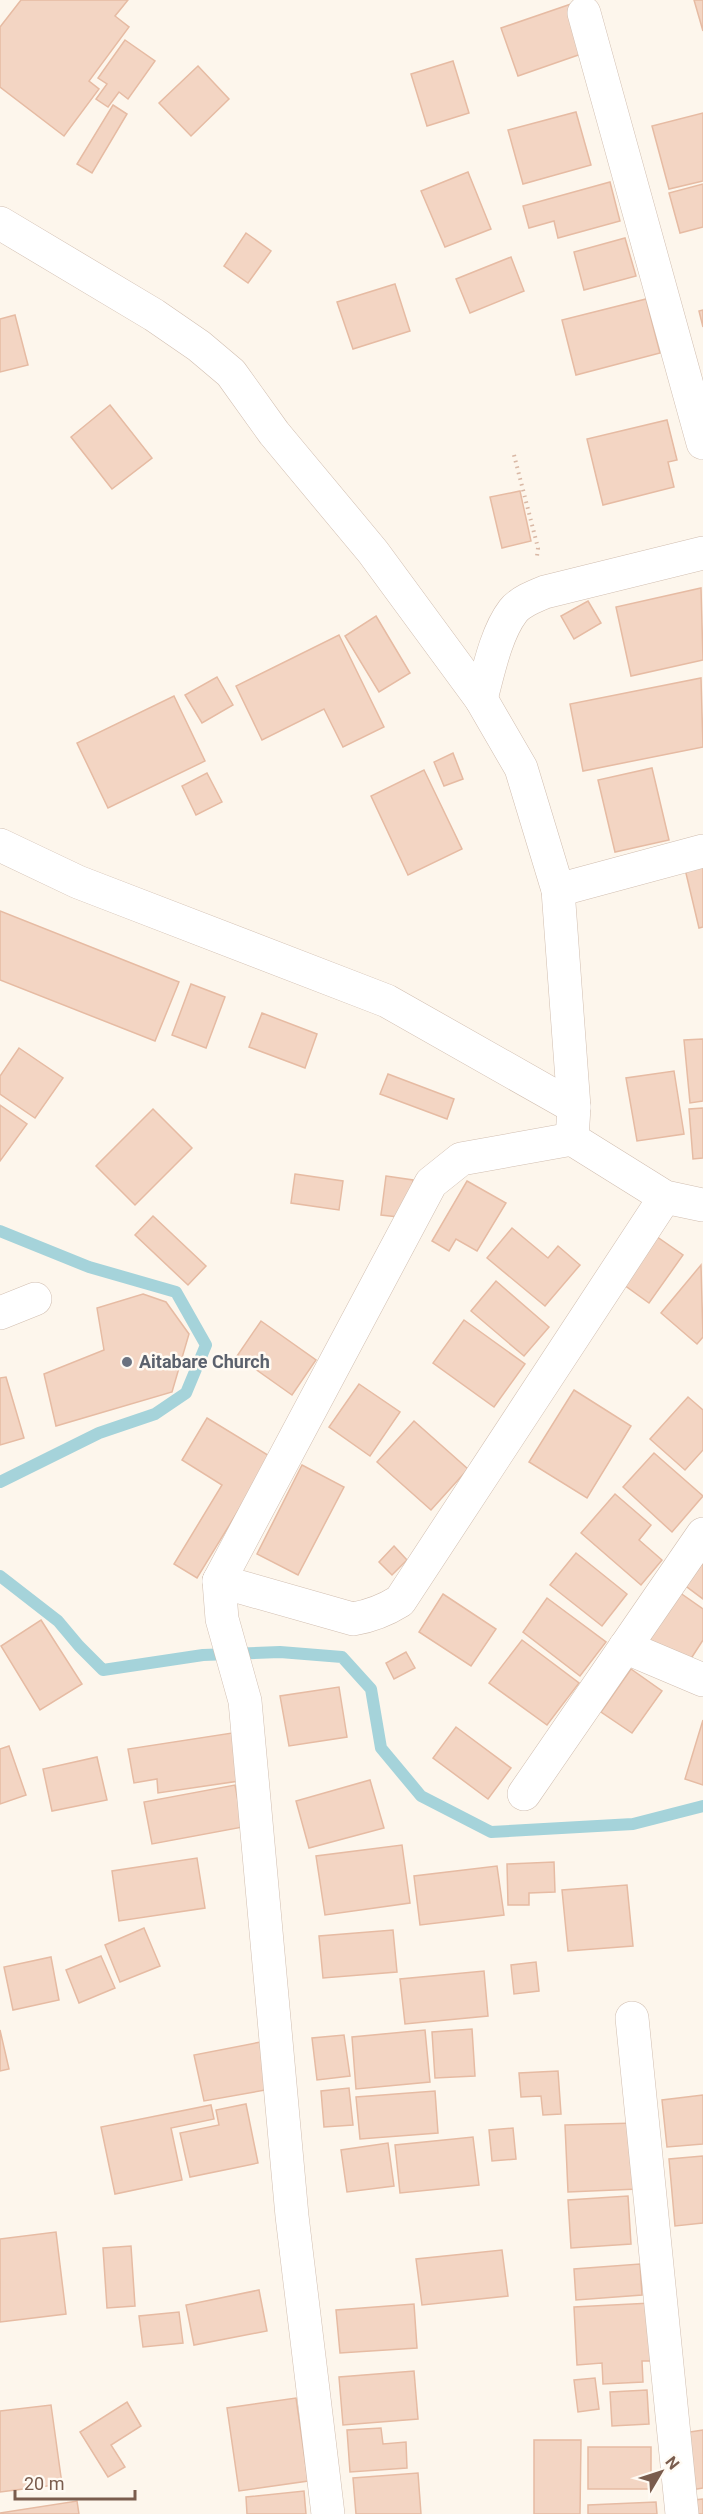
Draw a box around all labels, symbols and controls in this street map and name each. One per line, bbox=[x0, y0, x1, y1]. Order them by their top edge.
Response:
place label: Aitabare Church bbox=[139, 1351, 270, 1372]
marker: Aitabare Church bbox=[120, 1355, 134, 1369]
north arrow bbox=[631, 2442, 691, 2502]
text: N bbox=[661, 2453, 683, 2473]
scale bar bbox=[15, 2463, 135, 2501]
text: 20 m bbox=[24, 2473, 64, 2494]

